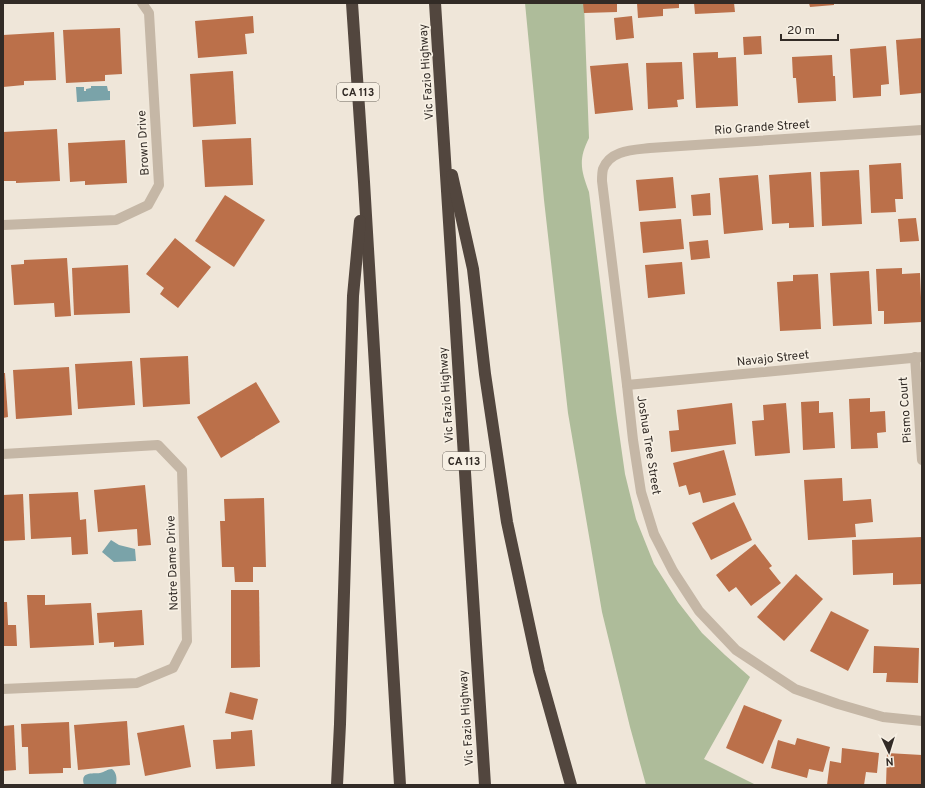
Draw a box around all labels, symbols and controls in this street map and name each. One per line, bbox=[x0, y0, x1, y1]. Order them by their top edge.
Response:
scale bar bbox=[781, 16, 838, 42]
street label: Vic Fazio Highway bbox=[416, 23, 438, 121]
text: 20 m bbox=[787, 23, 815, 39]
road number: CA 113 bbox=[337, 83, 379, 101]
street label: Brown Drive bbox=[134, 110, 154, 176]
street label: Rio Grande Street bbox=[714, 117, 810, 139]
street label: Vic Fazio Highway bbox=[436, 346, 458, 444]
street label: Navajo Street bbox=[736, 347, 810, 371]
street label: Pismo Court bbox=[896, 376, 916, 444]
street label: Joshua Tree Street bbox=[632, 394, 664, 496]
road number: CA 113 bbox=[443, 452, 485, 470]
street label: Notre Dame Drive bbox=[163, 515, 183, 611]
street label: Vic Fazio Highway bbox=[456, 669, 478, 767]
north arrow bbox=[869, 732, 909, 772]
text: N bbox=[885, 754, 894, 768]

